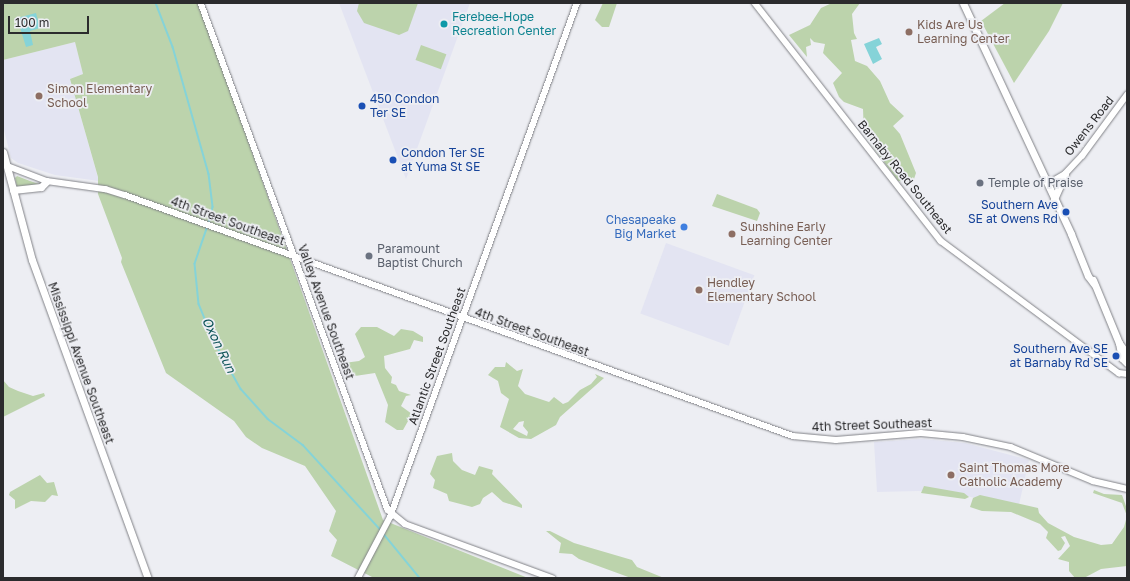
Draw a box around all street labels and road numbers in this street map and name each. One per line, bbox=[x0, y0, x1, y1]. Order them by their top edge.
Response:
street label: Owens Road bbox=[1061, 93, 1117, 159]
street label: Barnaby Road Southeast bbox=[855, 117, 955, 237]
street label: 4th Street Southeast bbox=[169, 194, 287, 248]
street label: Valley Avenue Southeast bbox=[295, 242, 357, 382]
street label: Mississippi Avenue Southeast bbox=[45, 280, 117, 446]
street label: Atlantic Street Southeast bbox=[405, 285, 469, 427]
street label: 4th Street Southeast bbox=[473, 305, 591, 359]
street label: 4th Street Southeast bbox=[812, 416, 932, 434]

